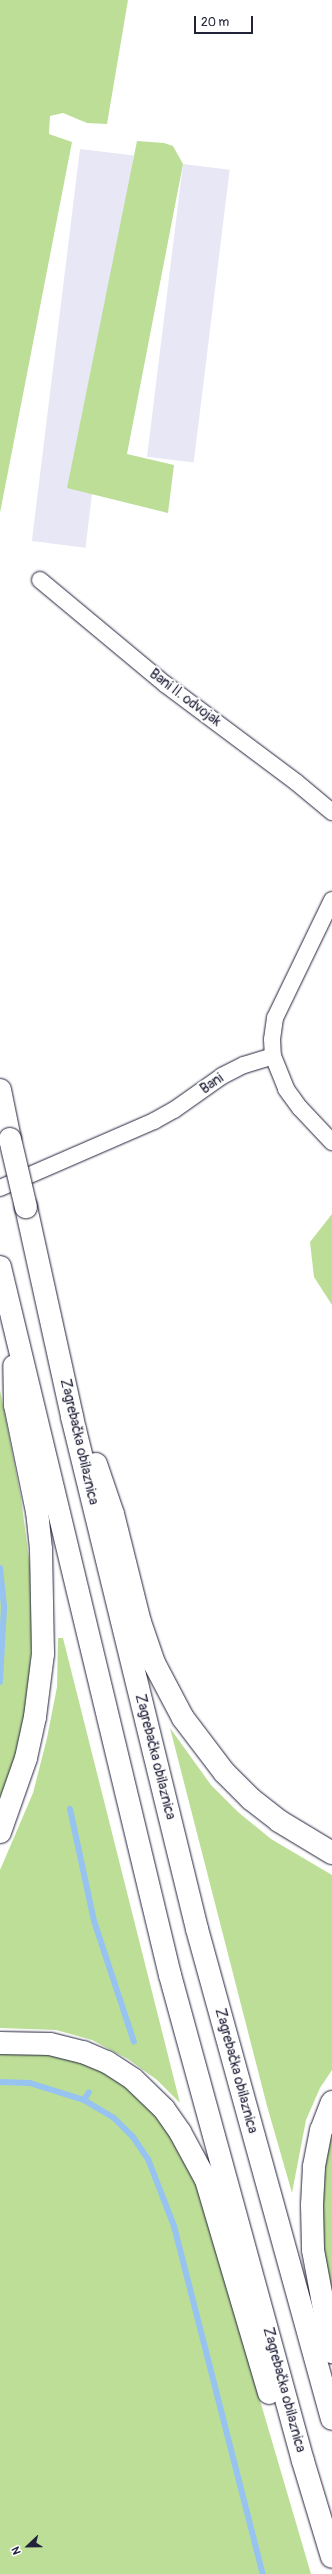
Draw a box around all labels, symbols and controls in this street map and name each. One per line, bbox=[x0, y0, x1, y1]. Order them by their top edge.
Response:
scale bar bbox=[196, 8, 255, 34]
text: 20 m bbox=[201, 15, 229, 30]
street label: Bani II. odvojak bbox=[146, 666, 224, 730]
street label: Bani bbox=[197, 1070, 227, 1098]
street label: Zagrebačka obilaznica bbox=[56, 1377, 102, 1507]
street label: Zagrebačka obilaznica bbox=[131, 1692, 179, 1822]
street label: Zagrebačka obilaznica bbox=[211, 2007, 261, 2135]
street label: Zagrebačka obilaznica bbox=[259, 2326, 309, 2454]
north arrow bbox=[8, 2526, 48, 2566]
text: N bbox=[9, 2545, 24, 2557]

